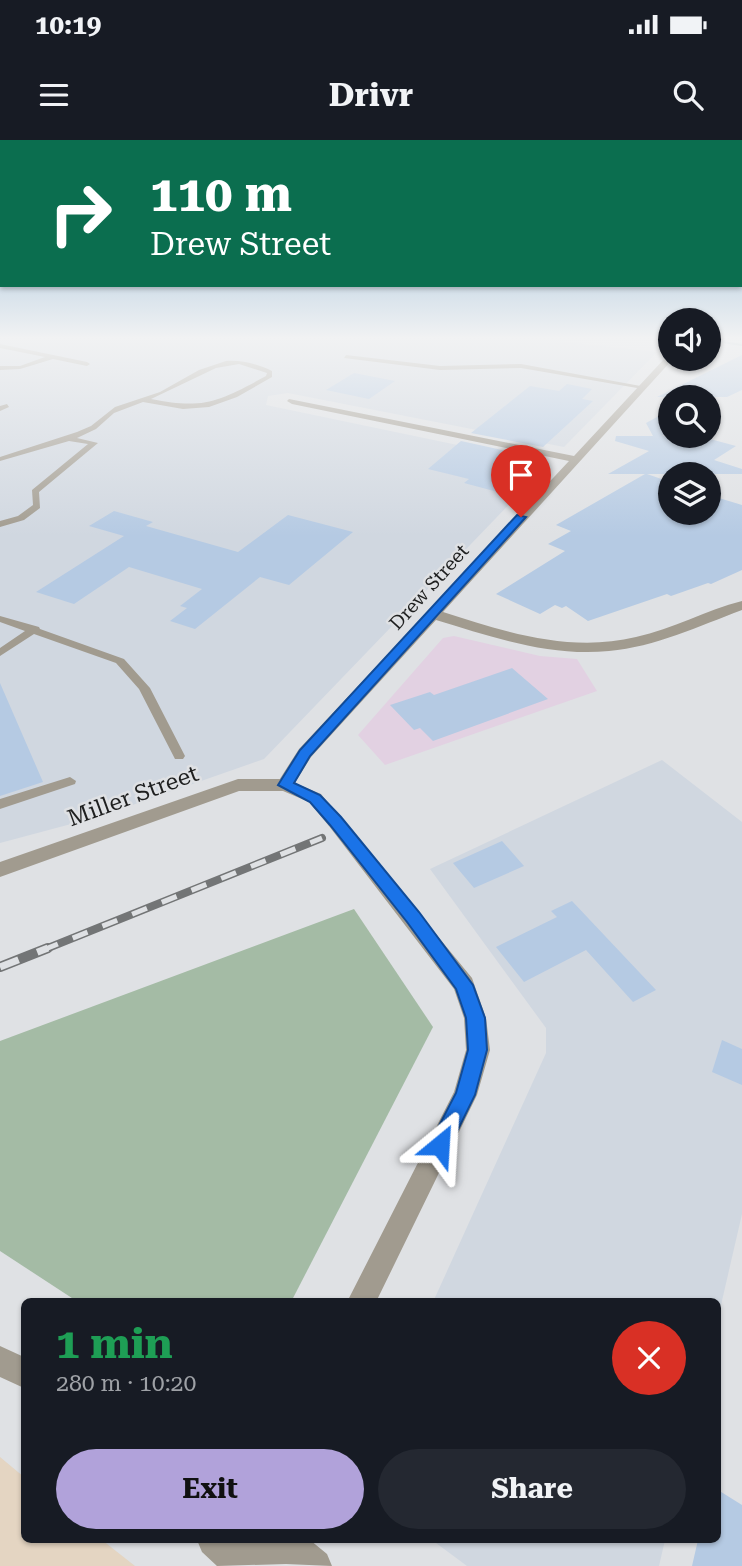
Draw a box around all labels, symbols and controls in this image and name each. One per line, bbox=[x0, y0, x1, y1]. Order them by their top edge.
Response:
text: 10:19 bbox=[35, 10, 101, 40]
icon: menu bbox=[35, 76, 73, 114]
text: Drivr bbox=[329, 76, 413, 114]
icon: search bbox=[669, 76, 707, 114]
text: 110 m bbox=[150, 166, 292, 223]
icon: right bbox=[35, 168, 126, 259]
text: Drew Street bbox=[150, 225, 331, 263]
map controls bbox=[658, 308, 721, 525]
button: sound bbox=[658, 308, 721, 371]
button: search bbox=[658, 385, 721, 448]
pin bbox=[491, 445, 551, 517]
icon: arrive bbox=[502, 456, 540, 494]
button: layers bbox=[658, 462, 721, 525]
street label: Drew Street bbox=[384, 539, 474, 635]
street label: Miller Street bbox=[64, 760, 203, 832]
position arrow bbox=[403, 1108, 477, 1182]
text: 1 min bbox=[56, 1319, 173, 1368]
button: close bbox=[612, 1321, 686, 1395]
text: 280 m · 10:20 bbox=[56, 1370, 196, 1397]
button: Exit bbox=[56, 1449, 364, 1529]
button: Share bbox=[378, 1449, 686, 1529]

